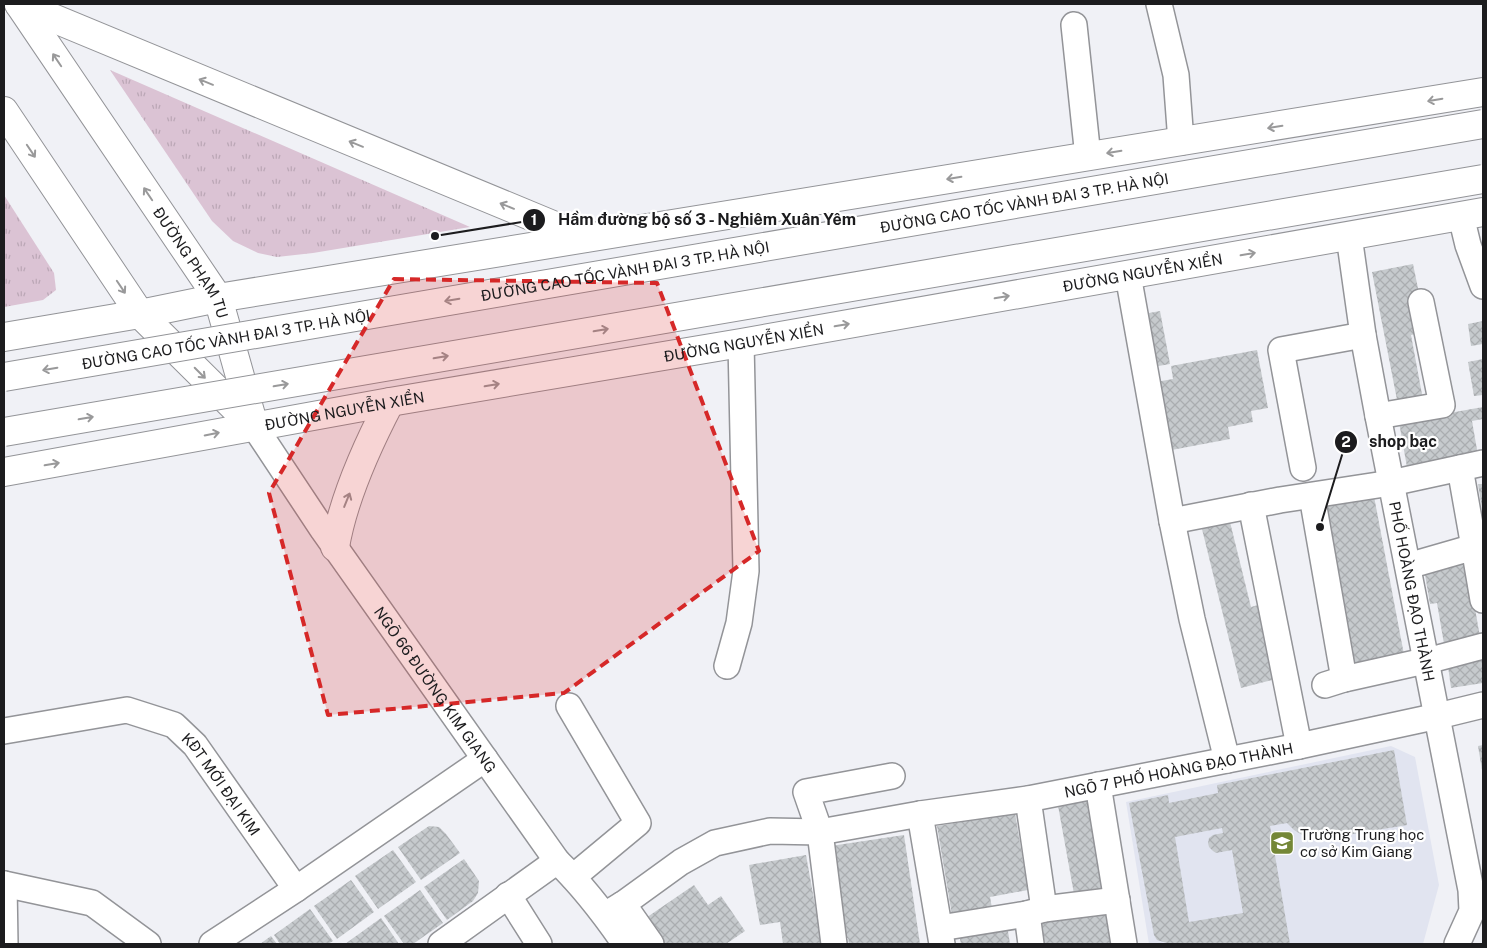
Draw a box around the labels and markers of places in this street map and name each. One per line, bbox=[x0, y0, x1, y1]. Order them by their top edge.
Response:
callout: Hầm đường bộ số 3 - Nghiêm Xuân Yêm bbox=[522, 204, 867, 235]
callout: shop bạc bbox=[1334, 426, 1447, 457]
place label: Trường Trung học cơ sở Kim Giang bbox=[1300, 826, 1424, 860]
school or university icon: Trường Trung học cơ sở Kim Giang bbox=[1269, 830, 1295, 856]

